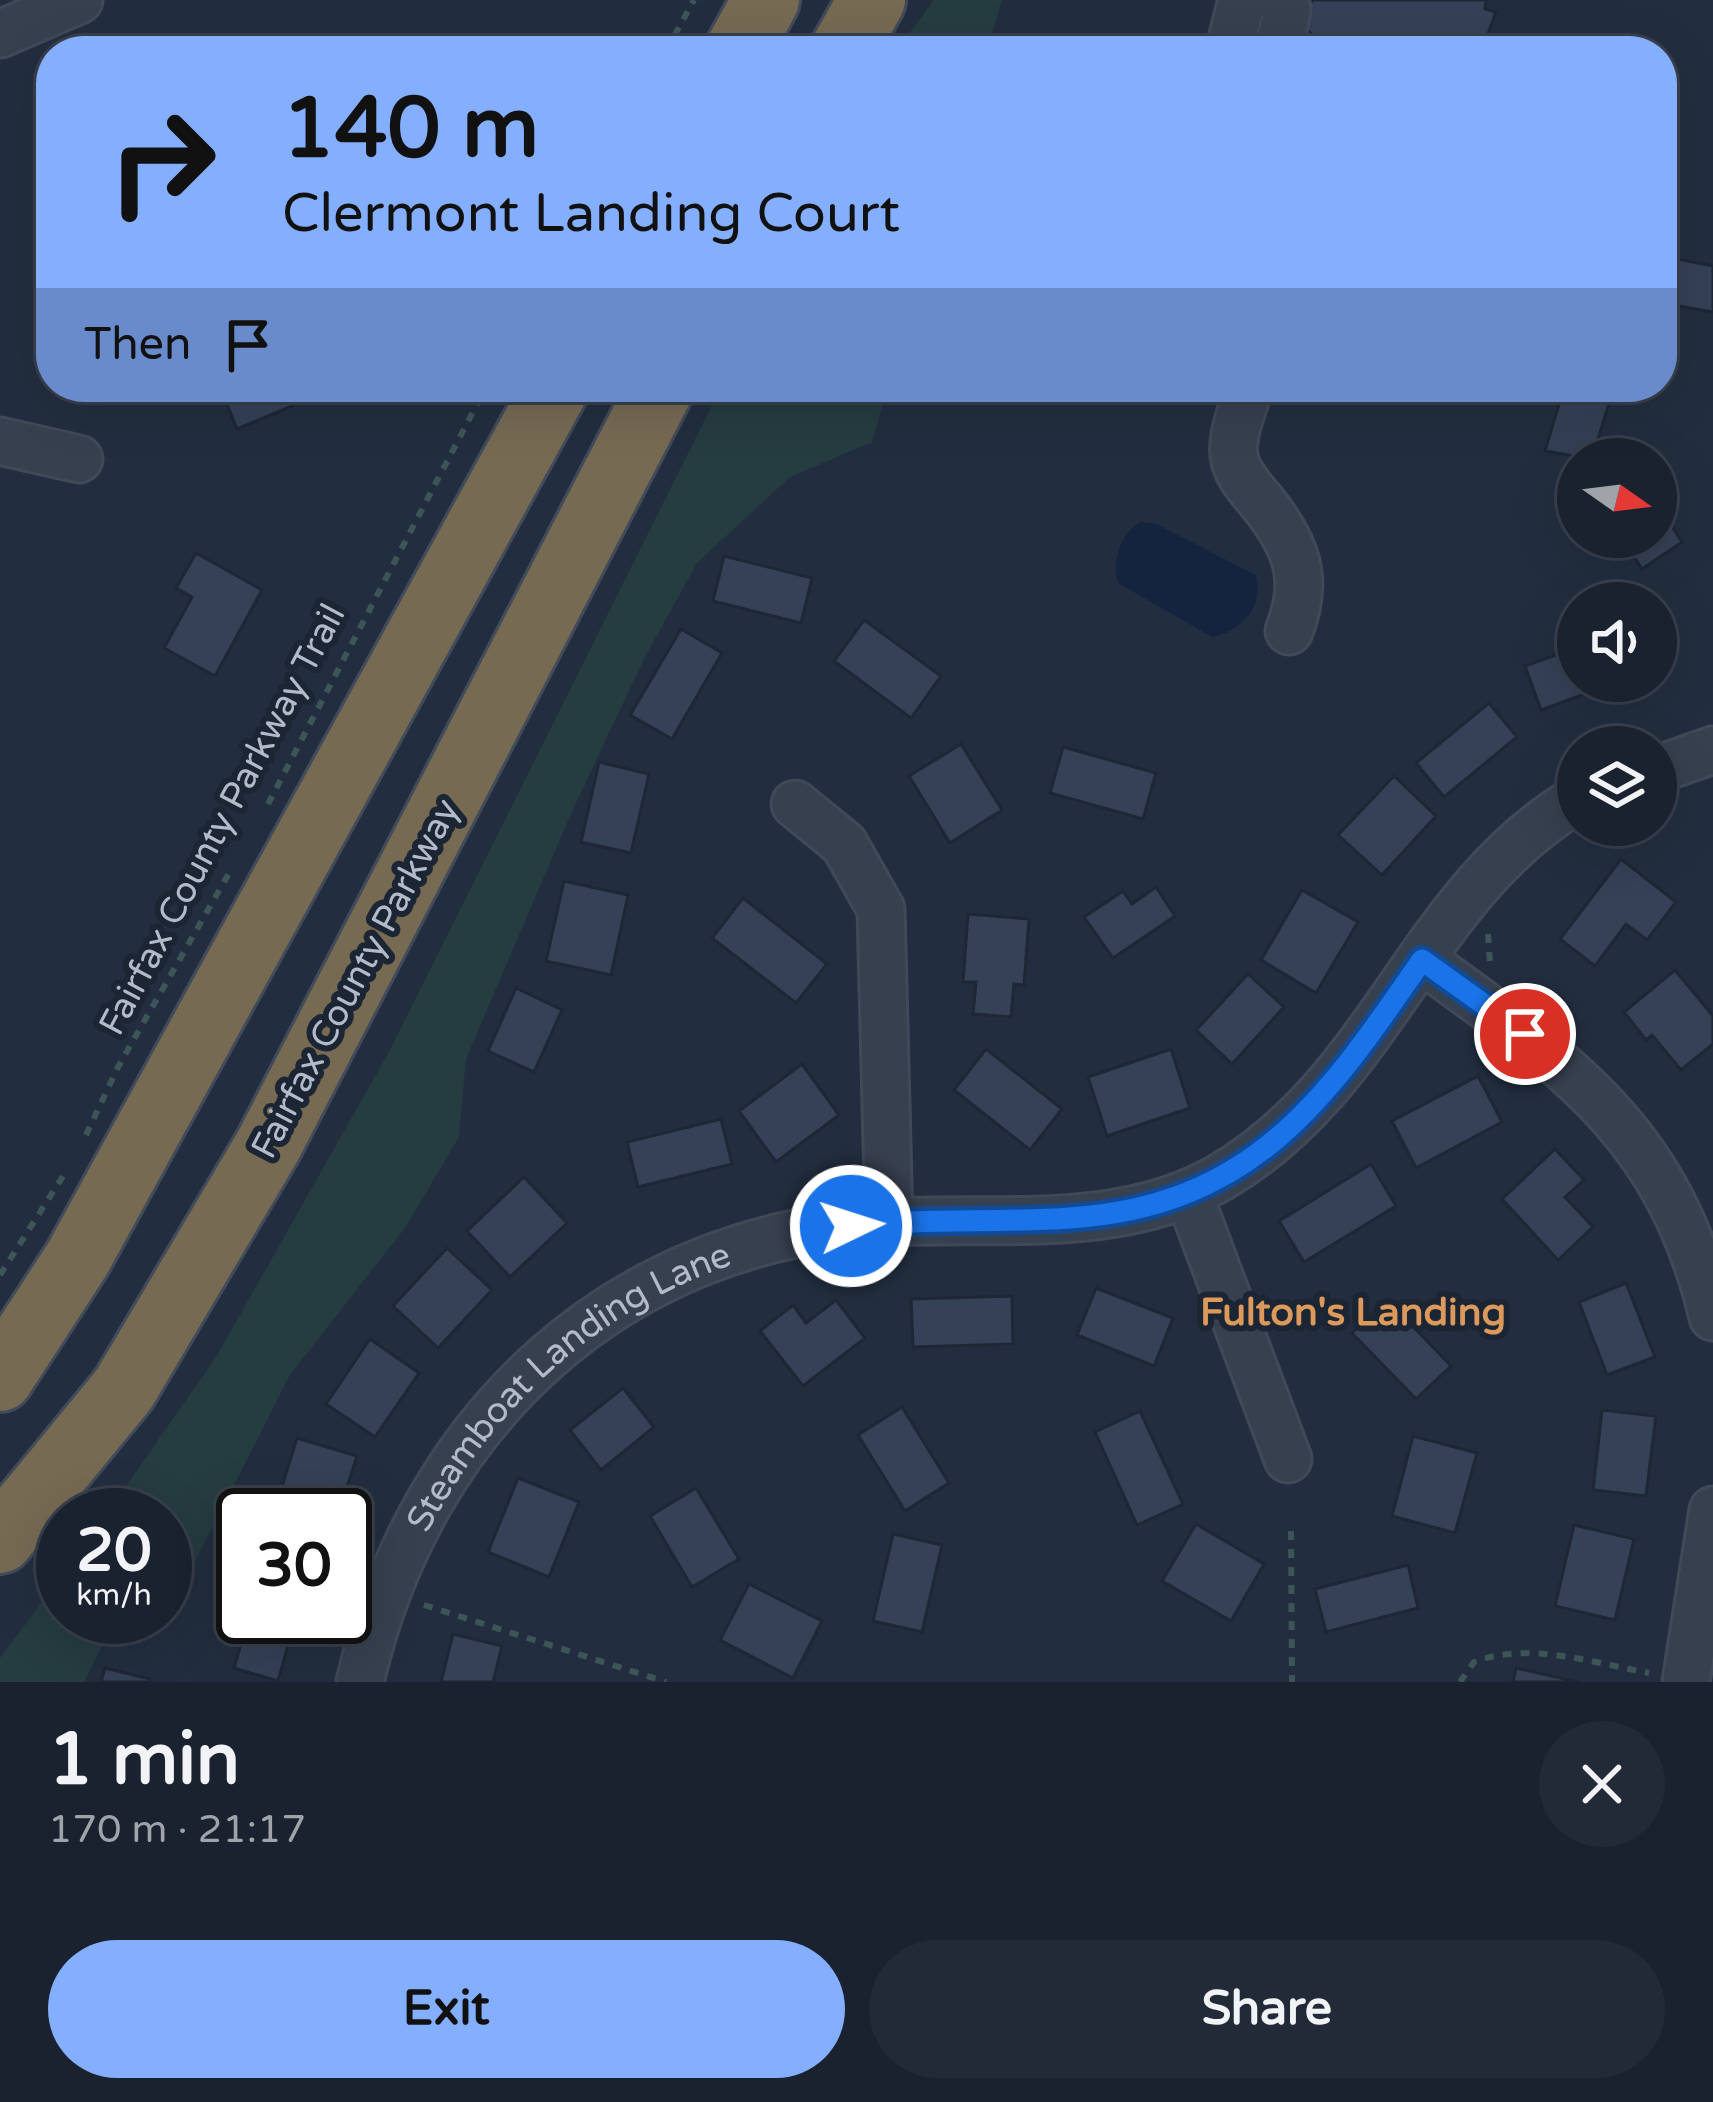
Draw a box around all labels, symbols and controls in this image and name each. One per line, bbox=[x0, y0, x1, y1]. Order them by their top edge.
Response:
text: 140 m bbox=[282, 79, 539, 180]
icon: right bbox=[84, 84, 240, 240]
text: Clermont Landing Court bbox=[282, 181, 900, 246]
icon: arrive bbox=[215, 312, 281, 378]
text: Then bbox=[84, 318, 191, 372]
north arrow bbox=[1557, 438, 1677, 558]
map controls bbox=[1557, 438, 1677, 846]
button: sound bbox=[1557, 582, 1677, 702]
street label: Fairfax County Parkway Trail bbox=[90, 597, 354, 1043]
button: layers bbox=[1557, 726, 1677, 846]
street label: Fairfax County Parkway bbox=[242, 792, 468, 1166]
pin bbox=[1474, 983, 1576, 1085]
icon: arrive bbox=[1492, 1001, 1558, 1067]
position arrow bbox=[788, 1163, 914, 1289]
street label: Steamboat Landing Lane bbox=[398, 1233, 736, 1539]
district label: Fulton's Landing bbox=[1200, 1289, 1506, 1336]
speed limit sign: 30 bbox=[216, 1488, 372, 1644]
text: 20 bbox=[76, 1515, 152, 1587]
text: km/h bbox=[76, 1577, 152, 1614]
text: 1 min bbox=[48, 1717, 240, 1804]
button: close bbox=[1539, 1721, 1665, 1847]
text: 170 m · 21:17 bbox=[48, 1806, 306, 1853]
button: Exit bbox=[48, 1940, 845, 2078]
button: Share bbox=[869, 1940, 1665, 2078]

